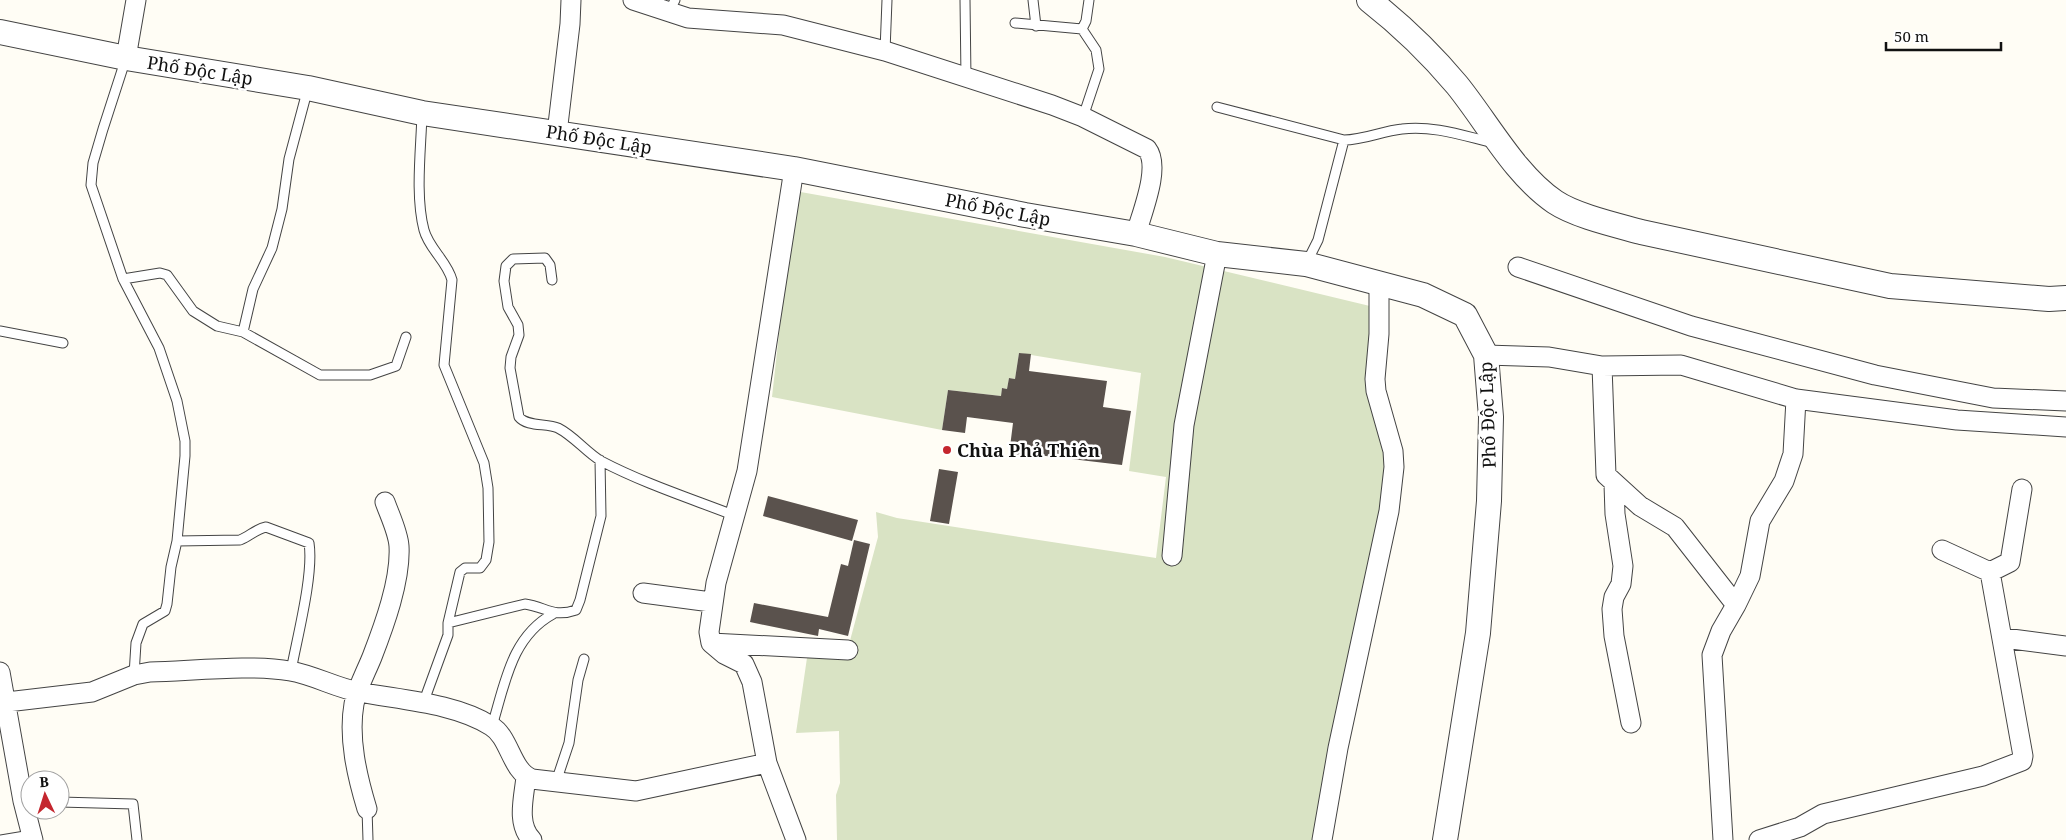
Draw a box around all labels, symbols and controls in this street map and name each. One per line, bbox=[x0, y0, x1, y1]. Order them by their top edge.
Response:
scale bar bbox=[1886, 20, 2001, 52]
text: 50 m bbox=[1894, 26, 1929, 46]
street label: Phố Độc Lập bbox=[145, 50, 255, 90]
street label: Phố Độc Lập bbox=[544, 119, 654, 159]
street label: Phố Độc Lập bbox=[943, 187, 1053, 231]
street label: Phố Độc Lập bbox=[1473, 361, 1501, 469]
place label: Chùa Phả Thiên bbox=[957, 438, 1100, 462]
marker: Chùa Phả Thiên bbox=[941, 444, 953, 456]
north arrow bbox=[20, 770, 70, 820]
text: B bbox=[39, 772, 49, 791]

